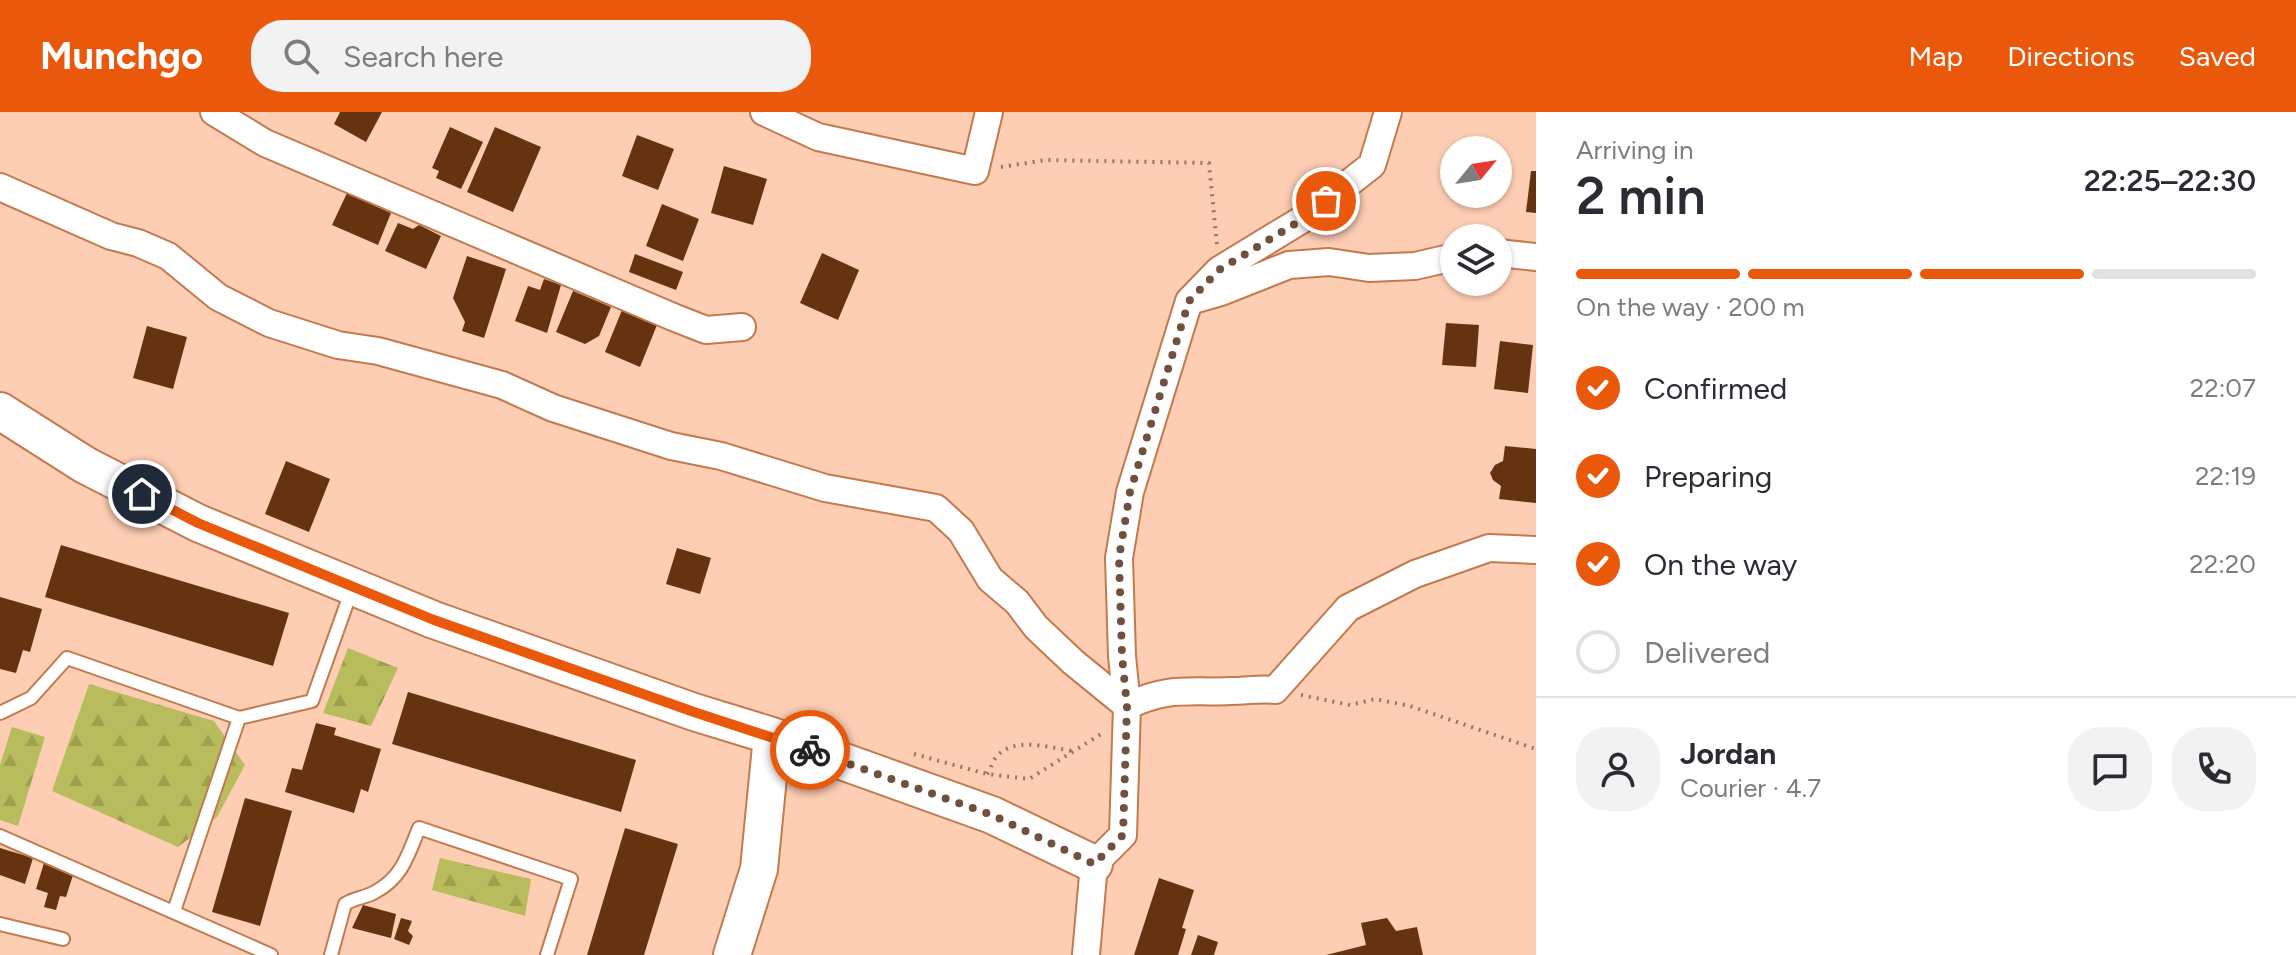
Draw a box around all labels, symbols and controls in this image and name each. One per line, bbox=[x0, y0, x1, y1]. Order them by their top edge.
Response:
search box bbox=[251, 20, 811, 92]
text: Munchgo bbox=[40, 33, 203, 79]
icon: search bbox=[279, 34, 323, 78]
text: Search here bbox=[343, 38, 503, 75]
text: Map bbox=[1909, 39, 1963, 73]
text: Directions bbox=[2007, 39, 2135, 73]
text: Saved bbox=[2179, 39, 2256, 73]
text: Arriving in bbox=[1576, 134, 1694, 166]
north arrow bbox=[1440, 136, 1512, 208]
map controls bbox=[1440, 136, 1512, 296]
text: 22:25–22:30 bbox=[2084, 162, 2256, 199]
text: 2 min bbox=[1576, 165, 1705, 227]
pin bbox=[1292, 167, 1360, 235]
icon: bag bbox=[1304, 179, 1348, 223]
button: layers bbox=[1440, 224, 1512, 296]
text: On the way · 200 m bbox=[1576, 291, 1805, 323]
icon: check bbox=[1576, 366, 1620, 410]
text: Confirmed bbox=[1644, 370, 1787, 407]
text: 22:07 bbox=[2190, 372, 2256, 404]
icon: check bbox=[1576, 454, 1620, 498]
text: Preparing bbox=[1644, 458, 1772, 495]
pin bbox=[108, 460, 176, 528]
text: 22:19 bbox=[2195, 460, 2256, 492]
icon: home bbox=[120, 472, 164, 516]
icon: check bbox=[1576, 542, 1620, 586]
text: On the way bbox=[1644, 546, 1797, 583]
text: 22:20 bbox=[2189, 548, 2256, 580]
text: Delivered bbox=[1644, 634, 1770, 671]
courier bbox=[770, 710, 850, 790]
button: person bbox=[1576, 727, 1660, 811]
button: chat bbox=[2068, 727, 2152, 811]
button: phone bbox=[2172, 727, 2256, 811]
icon: bike bbox=[788, 728, 832, 772]
text: Jordan bbox=[1680, 735, 1776, 772]
text: Courier · 4.7 bbox=[1680, 772, 1821, 804]

